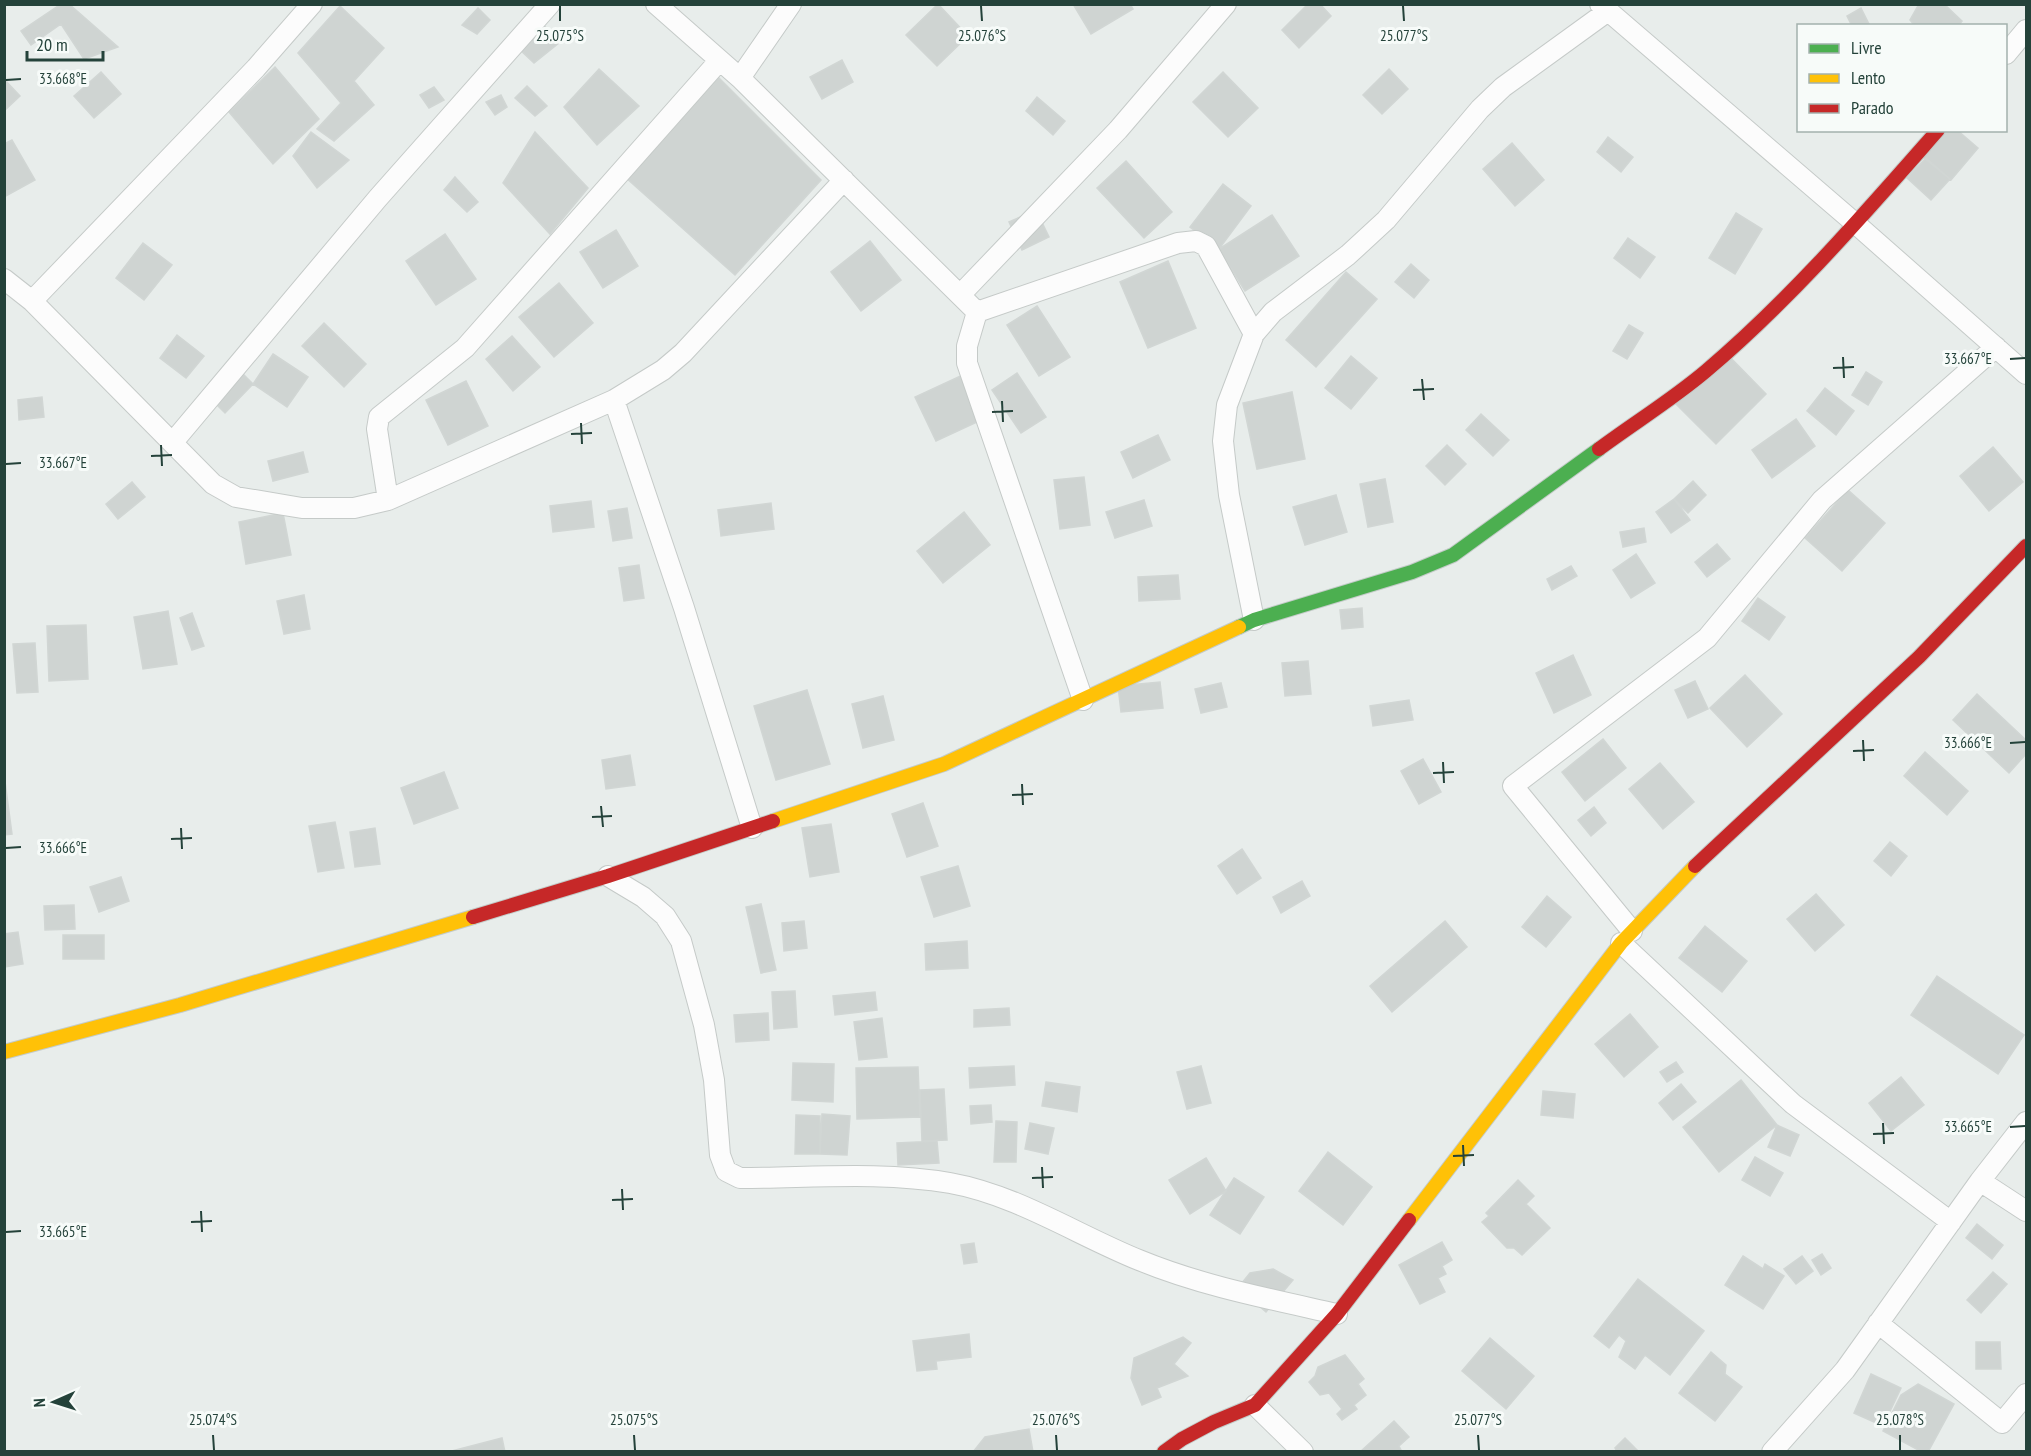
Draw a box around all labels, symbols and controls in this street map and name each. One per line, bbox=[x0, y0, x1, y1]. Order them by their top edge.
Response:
scale bar bbox=[27, 24, 104, 62]
legend bbox=[1797, 24, 2007, 132]
text: 25.075°S bbox=[536, 26, 584, 45]
text: 25.076°S bbox=[958, 26, 1006, 45]
text: 25.077°S bbox=[1380, 26, 1428, 45]
text: 20 m bbox=[36, 33, 68, 56]
text: Livre bbox=[1851, 36, 1882, 59]
text: Lento bbox=[1851, 66, 1886, 89]
text: 33.668°E bbox=[39, 69, 87, 88]
text: Parado bbox=[1851, 96, 1894, 119]
text: 33.667°E bbox=[1944, 349, 1992, 368]
text: 33.667°E bbox=[39, 453, 87, 472]
text: 33.666°E bbox=[1944, 733, 1992, 752]
text: 33.666°E bbox=[39, 838, 87, 857]
text: 33.665°E bbox=[1944, 1117, 1992, 1136]
text: 33.665°E bbox=[39, 1222, 87, 1241]
north arrow bbox=[24, 1372, 84, 1432]
text: N bbox=[29, 1398, 49, 1408]
text: 25.074°S bbox=[189, 1410, 237, 1429]
text: 25.075°S bbox=[610, 1410, 658, 1429]
text: 25.076°S bbox=[1032, 1410, 1080, 1429]
text: 25.077°S bbox=[1454, 1410, 1502, 1429]
text: 25.078°S bbox=[1876, 1410, 1924, 1429]

